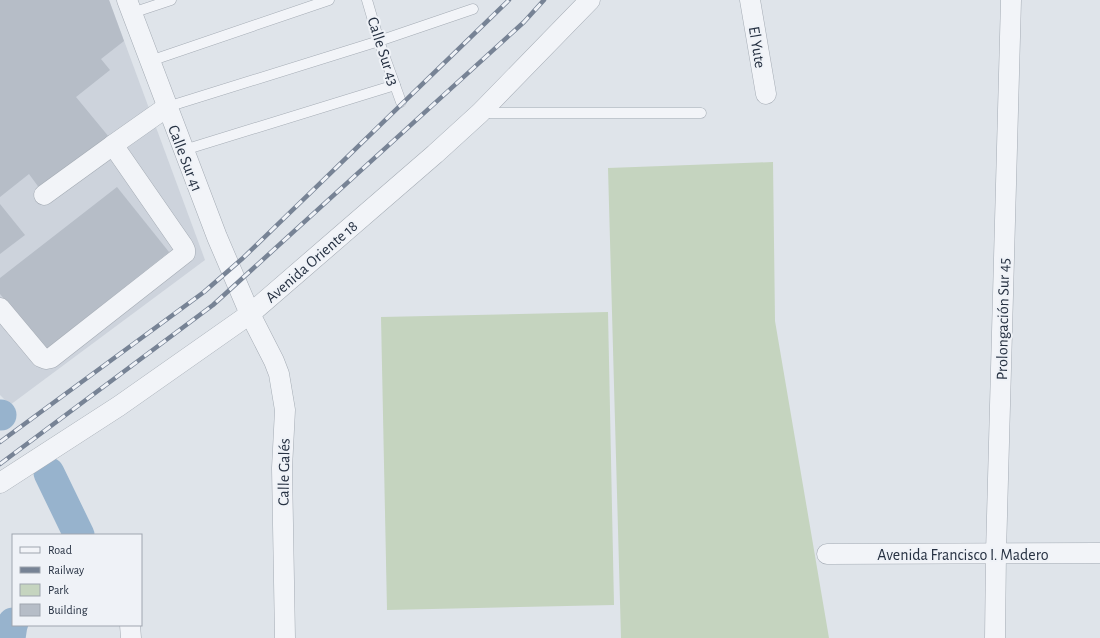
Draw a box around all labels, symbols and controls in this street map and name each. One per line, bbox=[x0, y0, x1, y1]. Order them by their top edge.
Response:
street label: Calle Sur 43 bbox=[364, 15, 402, 88]
street label: El Yute bbox=[746, 25, 768, 69]
street label: Calle Sur 41 bbox=[165, 123, 205, 194]
street label: Avenida Oriente 18 bbox=[263, 218, 361, 306]
street label: Prolongación Sur 45 bbox=[994, 258, 1012, 380]
street label: Calle Galés bbox=[275, 438, 293, 506]
legend bbox=[12, 534, 142, 626]
text: Road bbox=[48, 544, 72, 556]
street label: Avenida Francisco I. Madero bbox=[877, 547, 1049, 563]
text: Railway bbox=[48, 564, 84, 577]
text: Park bbox=[48, 584, 69, 596]
text: Building bbox=[48, 604, 88, 616]

